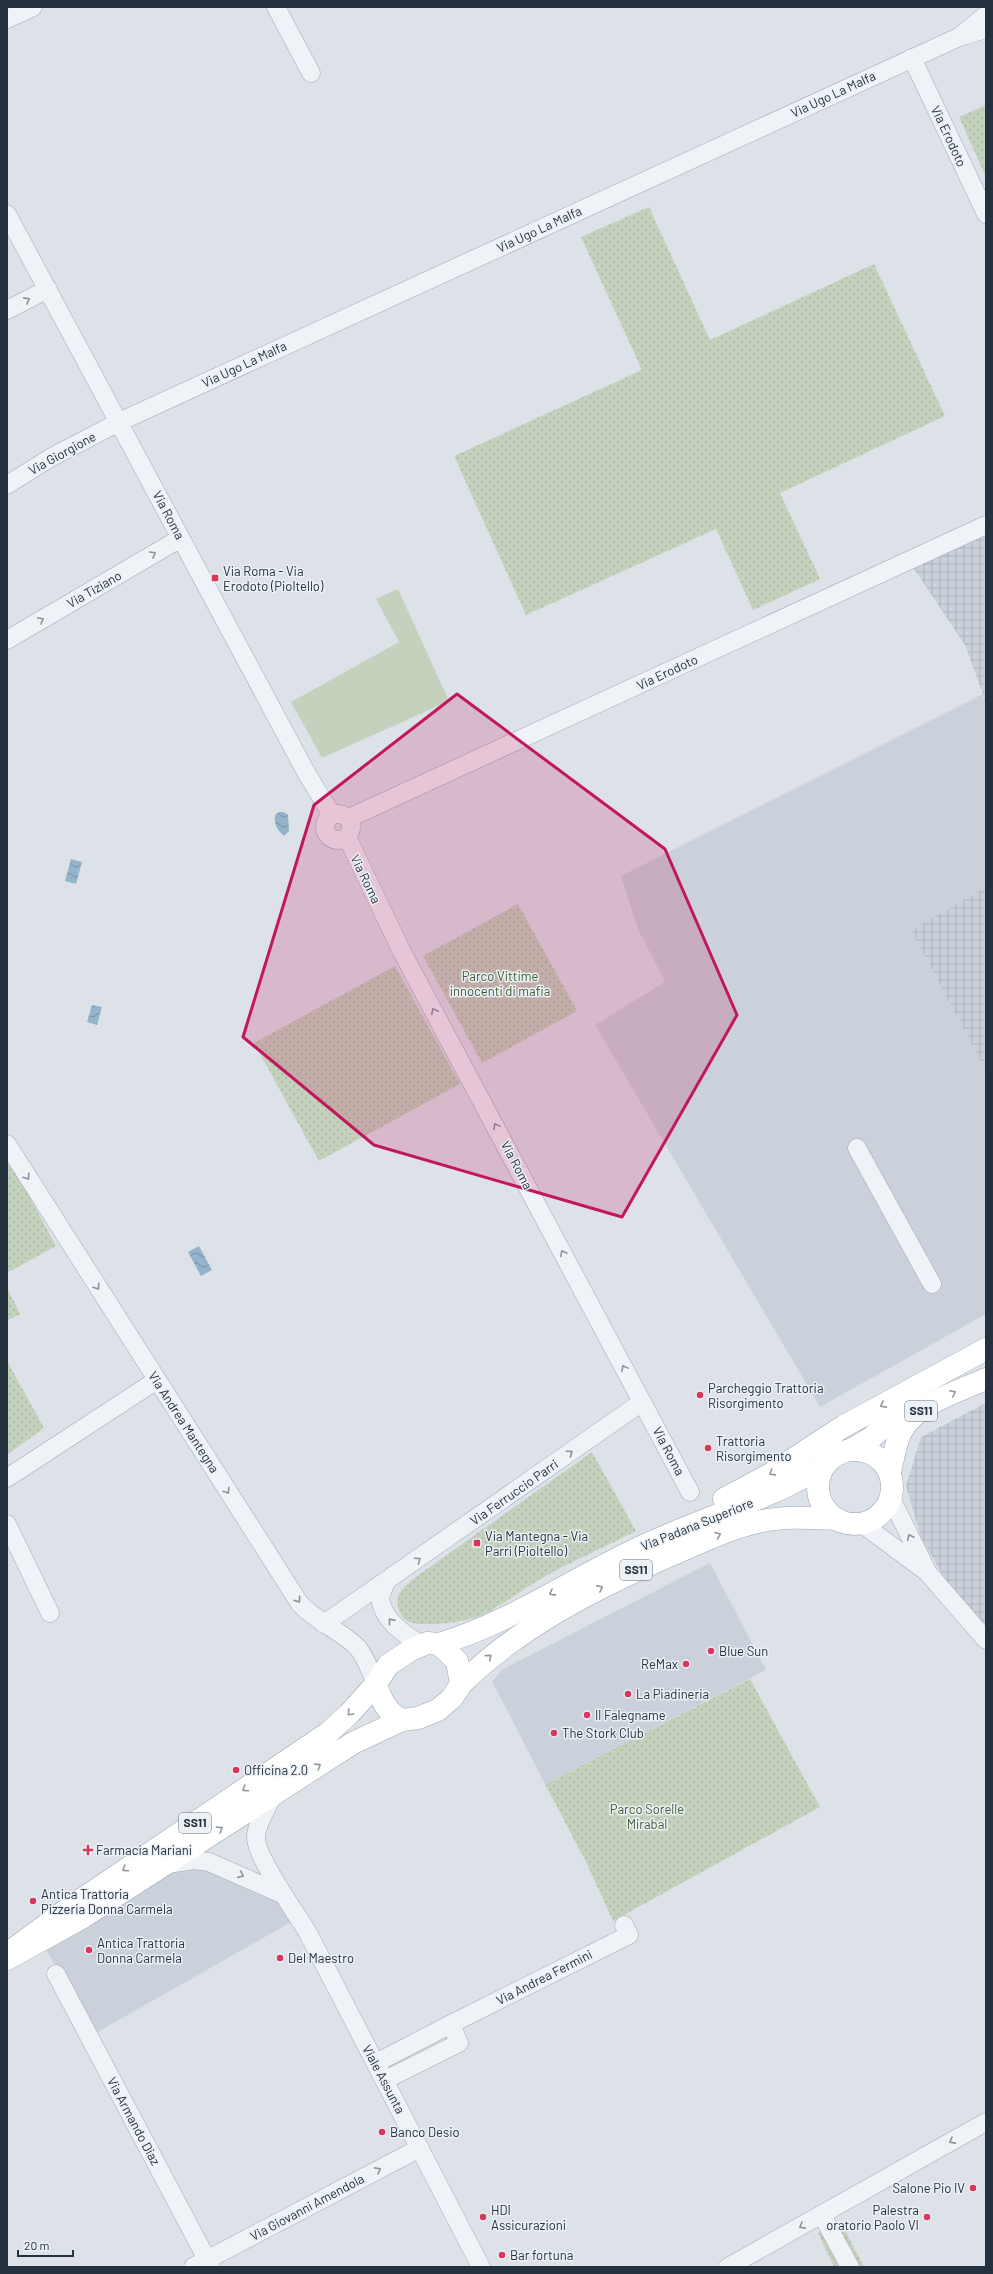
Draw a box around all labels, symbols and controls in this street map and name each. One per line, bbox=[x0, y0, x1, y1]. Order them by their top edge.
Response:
street label: Via Ugo La Malfa bbox=[788, 67, 878, 121]
street label: Via Erodoto bbox=[928, 103, 970, 169]
street label: Via Ugo La Malfa bbox=[494, 202, 584, 256]
one-way arrow bbox=[23, 297, 30, 305]
street label: Via Ugo La Malfa bbox=[199, 337, 289, 391]
street label: Via Giorgione bbox=[26, 428, 98, 478]
street label: Via Roma bbox=[150, 488, 188, 542]
one-way arrow bbox=[149, 552, 156, 559]
place label: Via Roma - Via Erodoto (Pioltello) bbox=[223, 563, 324, 594]
street label: Via Tiziano bbox=[64, 567, 124, 611]
marker: Via Roma - Via Erodoto (Pioltello) bbox=[210, 573, 220, 583]
one-way arrow bbox=[37, 617, 44, 624]
street label: Via Erodoto bbox=[634, 651, 700, 693]
street label: Via Roma bbox=[347, 852, 385, 906]
park label: Parco Vittime innocenti di mafia bbox=[450, 968, 550, 999]
one-way arrow bbox=[431, 1008, 438, 1016]
one-way arrow bbox=[493, 1122, 500, 1130]
street label: Via Roma bbox=[498, 1138, 536, 1192]
one-way arrow bbox=[23, 1173, 30, 1180]
one-way arrow bbox=[560, 1250, 568, 1257]
one-way arrow bbox=[93, 1282, 100, 1289]
one-way arrow bbox=[621, 1365, 629, 1372]
street label: Via Andrea Mantegna bbox=[145, 1368, 223, 1476]
place label: Parcheggio Trattoria Risorgimento bbox=[708, 1380, 824, 1411]
marker: Parcheggio Trattoria Risorgimento bbox=[695, 1390, 705, 1400]
one-way arrow bbox=[949, 1390, 956, 1397]
one-way arrow bbox=[880, 1401, 887, 1408]
road number: SS11 bbox=[905, 1401, 937, 1421]
street label: Via Roma bbox=[650, 1424, 688, 1478]
place label: Trattoria Risorgimento bbox=[716, 1433, 792, 1464]
marker: Trattoria Risorgimento bbox=[703, 1443, 713, 1453]
one-way arrow bbox=[566, 1450, 573, 1458]
street label: Via Ferruccio Parri bbox=[467, 1456, 561, 1528]
one-way arrow bbox=[769, 1468, 776, 1476]
one-way arrow bbox=[223, 1486, 230, 1493]
street label: Via Padana Superiore bbox=[638, 1494, 756, 1554]
place label: Via Mantegna - Via Parri (Pioltello) bbox=[485, 1528, 588, 1559]
one-way arrow bbox=[714, 1531, 721, 1539]
one-way arrow bbox=[907, 1534, 915, 1541]
marker: Via Mantegna - Via Parri (Pioltello) bbox=[472, 1538, 482, 1548]
one-way arrow bbox=[413, 1558, 420, 1565]
road number: SS11 bbox=[620, 1560, 652, 1580]
one-way arrow bbox=[595, 1586, 603, 1593]
one-way arrow bbox=[549, 1588, 556, 1596]
one-way arrow bbox=[293, 1596, 301, 1603]
one-way arrow bbox=[389, 1618, 396, 1625]
place label: Blue Sun bbox=[719, 1643, 768, 1659]
marker: Blue Sun bbox=[706, 1646, 716, 1656]
one-way arrow bbox=[485, 1655, 492, 1662]
place label: ReMax bbox=[641, 1656, 678, 1672]
marker: ReMax bbox=[681, 1659, 691, 1669]
place label: La Piadineria bbox=[636, 1686, 709, 1702]
marker: La Piadineria bbox=[623, 1689, 633, 1699]
place label: Il Falegname bbox=[595, 1707, 666, 1723]
one-way arrow bbox=[347, 1708, 355, 1716]
marker: Il Falegname bbox=[582, 1710, 592, 1720]
place label: The Stork Club bbox=[562, 1725, 644, 1741]
marker: The Stork Club bbox=[549, 1728, 559, 1738]
place label: Officina 2.0 bbox=[244, 1762, 308, 1778]
one-way arrow bbox=[314, 1763, 321, 1770]
marker: Officina 2.0 bbox=[231, 1765, 241, 1775]
one-way arrow bbox=[242, 1784, 249, 1792]
park label: Parco Sorelle Mirabal bbox=[610, 1801, 684, 1832]
road number: SS11 bbox=[179, 1813, 211, 1833]
one-way arrow bbox=[216, 1826, 223, 1834]
place label: Farmacia Mariani bbox=[96, 1842, 192, 1858]
marker: Farmacia Mariani bbox=[83, 1845, 93, 1855]
one-way arrow bbox=[123, 1864, 130, 1871]
one-way arrow bbox=[237, 1870, 245, 1878]
place label: Antica Trattoria Pizzeria Donna Carmela bbox=[41, 1886, 173, 1917]
marker: Antica Trattoria Pizzeria Donna Carmela bbox=[28, 1896, 38, 1906]
place label: Antica Trattoria Donna Carmela bbox=[97, 1935, 185, 1966]
marker: Antica Trattoria Donna Carmela bbox=[84, 1945, 94, 1955]
street label: Via Andrea Fermini bbox=[493, 1946, 595, 2008]
place label: Del Maestro bbox=[288, 1950, 354, 1966]
marker: Del Maestro bbox=[275, 1953, 285, 1963]
street label: Viale Assunta bbox=[359, 2042, 409, 2116]
street label: Via Armando Diaz bbox=[104, 2074, 164, 2168]
place label: Banco Desio bbox=[390, 2124, 460, 2140]
marker: Banco Desio bbox=[377, 2127, 387, 2137]
one-way arrow bbox=[949, 2137, 956, 2144]
one-way arrow bbox=[374, 2167, 381, 2175]
street label: Via Giovanni Amendola bbox=[247, 2170, 367, 2244]
place label: Salone Pio IV bbox=[893, 2180, 965, 2196]
marker: Salone Pio IV bbox=[968, 2183, 978, 2193]
place label: HDI Assicurazioni bbox=[491, 2202, 566, 2233]
place label: Palestra oratorio Paolo VI bbox=[826, 2202, 919, 2233]
marker: HDI Assicurazioni bbox=[478, 2212, 488, 2222]
marker: Palestra oratorio Paolo VI bbox=[922, 2212, 932, 2222]
one-way arrow bbox=[799, 2221, 806, 2228]
scale bar bbox=[18, 2232, 73, 2258]
text: 20 m bbox=[24, 2238, 50, 2252]
place label: Bar fortuna bbox=[510, 2247, 573, 2263]
marker: Bar fortuna bbox=[497, 2250, 507, 2260]

